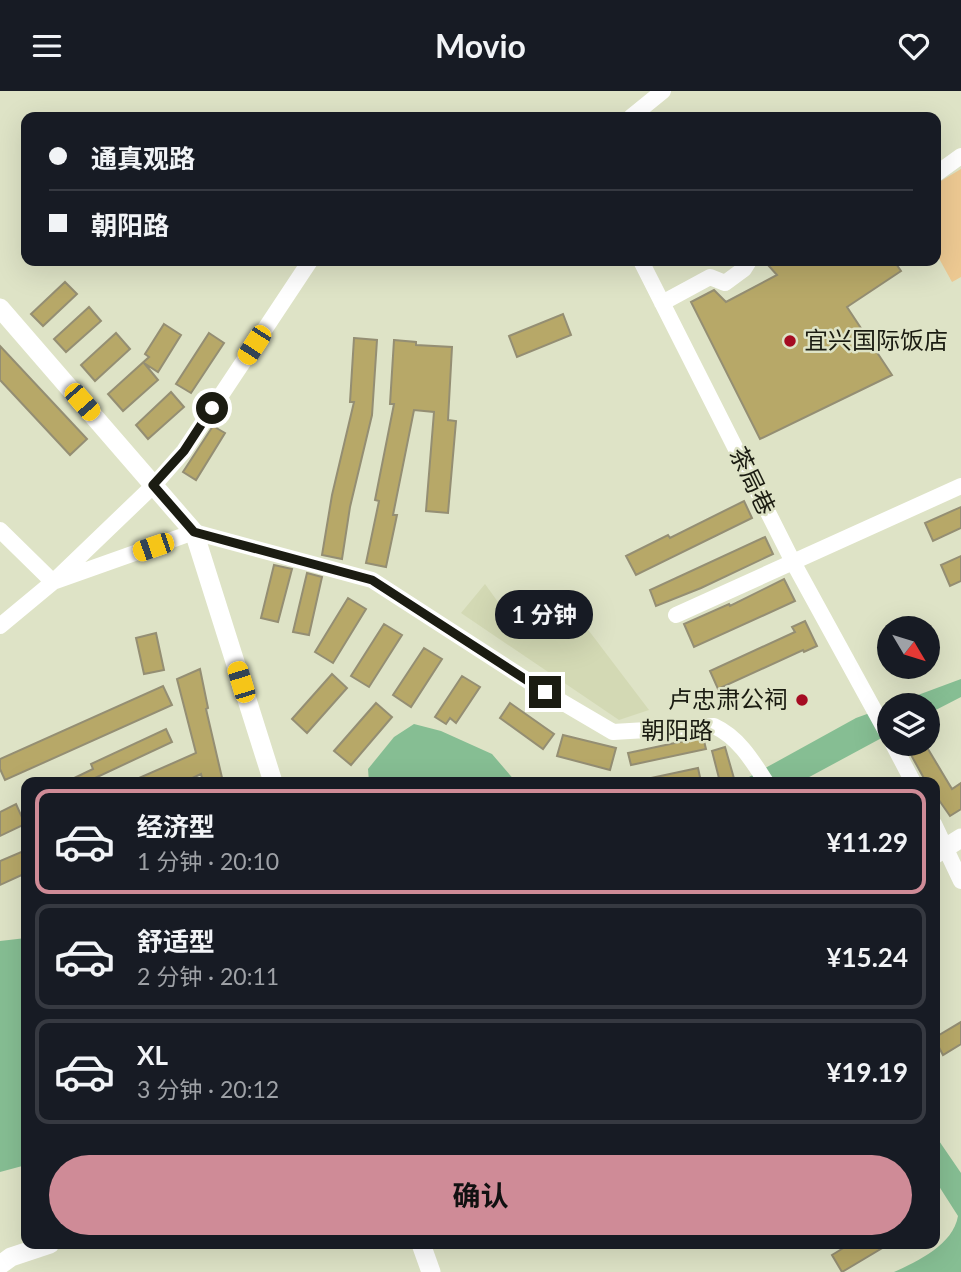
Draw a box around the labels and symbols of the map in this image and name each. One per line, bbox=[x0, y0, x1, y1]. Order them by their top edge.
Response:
car bbox=[234, 322, 275, 368]
place label: 宜兴国际饭店 bbox=[804, 325, 948, 354]
marker: 宜兴国际饭店 bbox=[782, 333, 798, 349]
car bbox=[61, 379, 104, 425]
route start bbox=[196, 392, 228, 424]
street label: 茶局巷 bbox=[725, 442, 782, 519]
car bbox=[130, 530, 177, 564]
callout: 1 分钟 bbox=[496, 591, 594, 639]
north arrow bbox=[877, 616, 940, 679]
car bbox=[225, 659, 258, 705]
route end bbox=[529, 676, 561, 708]
place label: 卢忠肃公祠 bbox=[668, 684, 788, 713]
marker: 卢忠肃公祠 bbox=[794, 692, 810, 708]
street label: 朝阳路 bbox=[641, 715, 713, 744]

